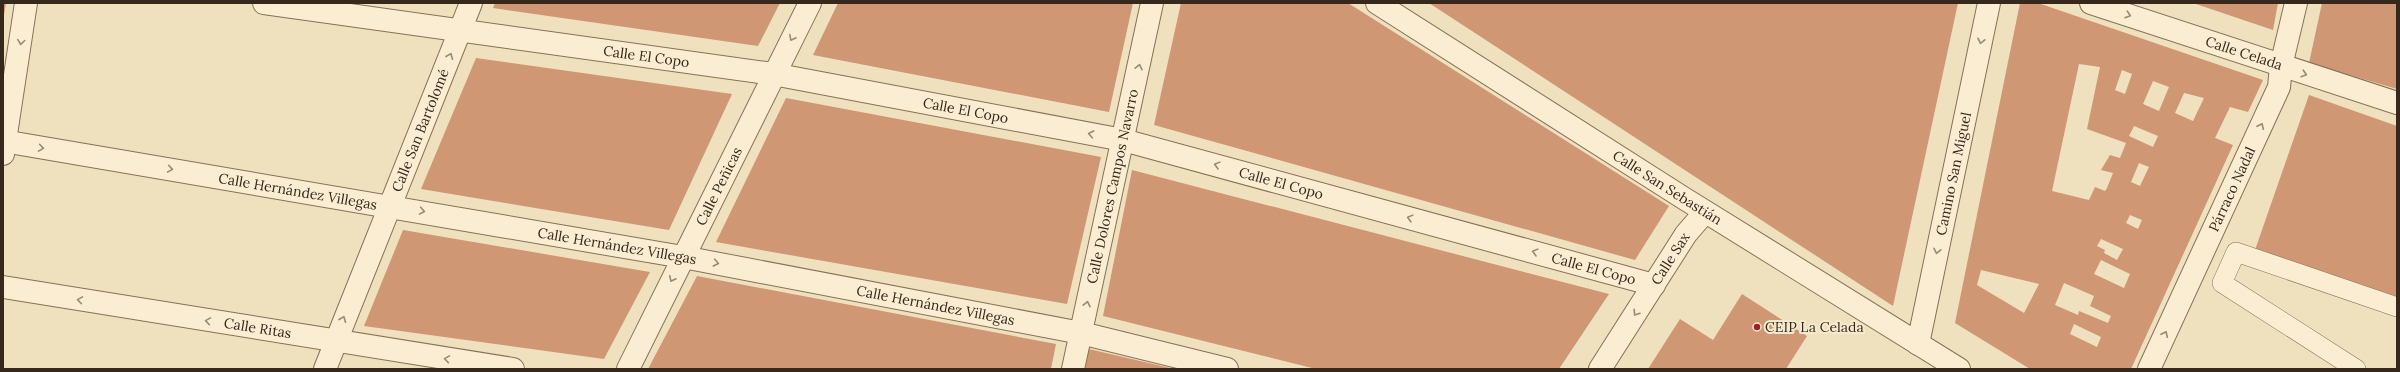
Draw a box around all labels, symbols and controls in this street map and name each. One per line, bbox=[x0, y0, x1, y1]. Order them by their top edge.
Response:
one-way arrow bbox=[2124, 11, 2131, 19]
street label: Calle Celada bbox=[2203, 32, 2285, 74]
one-way arrow bbox=[790, 33, 797, 41]
one-way arrow bbox=[17, 38, 26, 45]
one-way arrow bbox=[1977, 38, 1986, 44]
street label: Calle El Copo bbox=[602, 41, 690, 71]
one-way arrow bbox=[445, 53, 453, 60]
one-way arrow bbox=[1134, 64, 1142, 70]
street label: Calle San Bartolomé bbox=[388, 66, 453, 195]
one-way arrow bbox=[2301, 69, 2308, 78]
street label: Calle Dolores Campos Navarro bbox=[1083, 87, 1142, 285]
street label: Calle El Copo bbox=[921, 93, 1010, 127]
street label: Camino San Miguel bbox=[1932, 110, 1975, 237]
one-way arrow bbox=[2256, 123, 2264, 130]
one-way arrow bbox=[1088, 130, 1094, 138]
one-way arrow bbox=[38, 143, 45, 151]
street label: Calle Peñicas bbox=[692, 144, 746, 229]
street label: Párraco Nadal bbox=[2205, 144, 2259, 234]
street label: Calle San Sebastián bbox=[1609, 146, 1726, 229]
one-way arrow bbox=[1214, 161, 1221, 170]
street label: Calle El Copo bbox=[1237, 163, 1325, 203]
one-way arrow bbox=[167, 164, 173, 173]
street label: Calle Hernández Villegas bbox=[217, 169, 379, 214]
one-way arrow bbox=[419, 207, 425, 215]
one-way arrow bbox=[1407, 214, 1414, 223]
street label: Calle Hernández Villegas bbox=[536, 223, 698, 268]
street label: Calle Sax bbox=[1647, 229, 1694, 288]
one-way arrow bbox=[1532, 248, 1539, 257]
street label: Calle El Copo bbox=[1549, 248, 1638, 289]
one-way arrow bbox=[1934, 248, 1942, 254]
one-way arrow bbox=[712, 259, 719, 267]
one-way arrow bbox=[669, 275, 677, 283]
street label: Calle Hernández Villegas bbox=[855, 281, 1016, 329]
one-way arrow bbox=[77, 296, 83, 305]
one-way arrow bbox=[1083, 300, 1091, 307]
one-way arrow bbox=[1633, 309, 1640, 316]
street label: Calle Ritas bbox=[223, 314, 293, 342]
one-way arrow bbox=[339, 316, 347, 323]
one-way arrow bbox=[205, 317, 211, 326]
place label: CEIP La Celada bbox=[1765, 318, 1864, 336]
marker: CEIP La Celada bbox=[1752, 322, 1762, 332]
one-way arrow bbox=[2160, 330, 2168, 338]
one-way arrow bbox=[444, 355, 450, 364]

